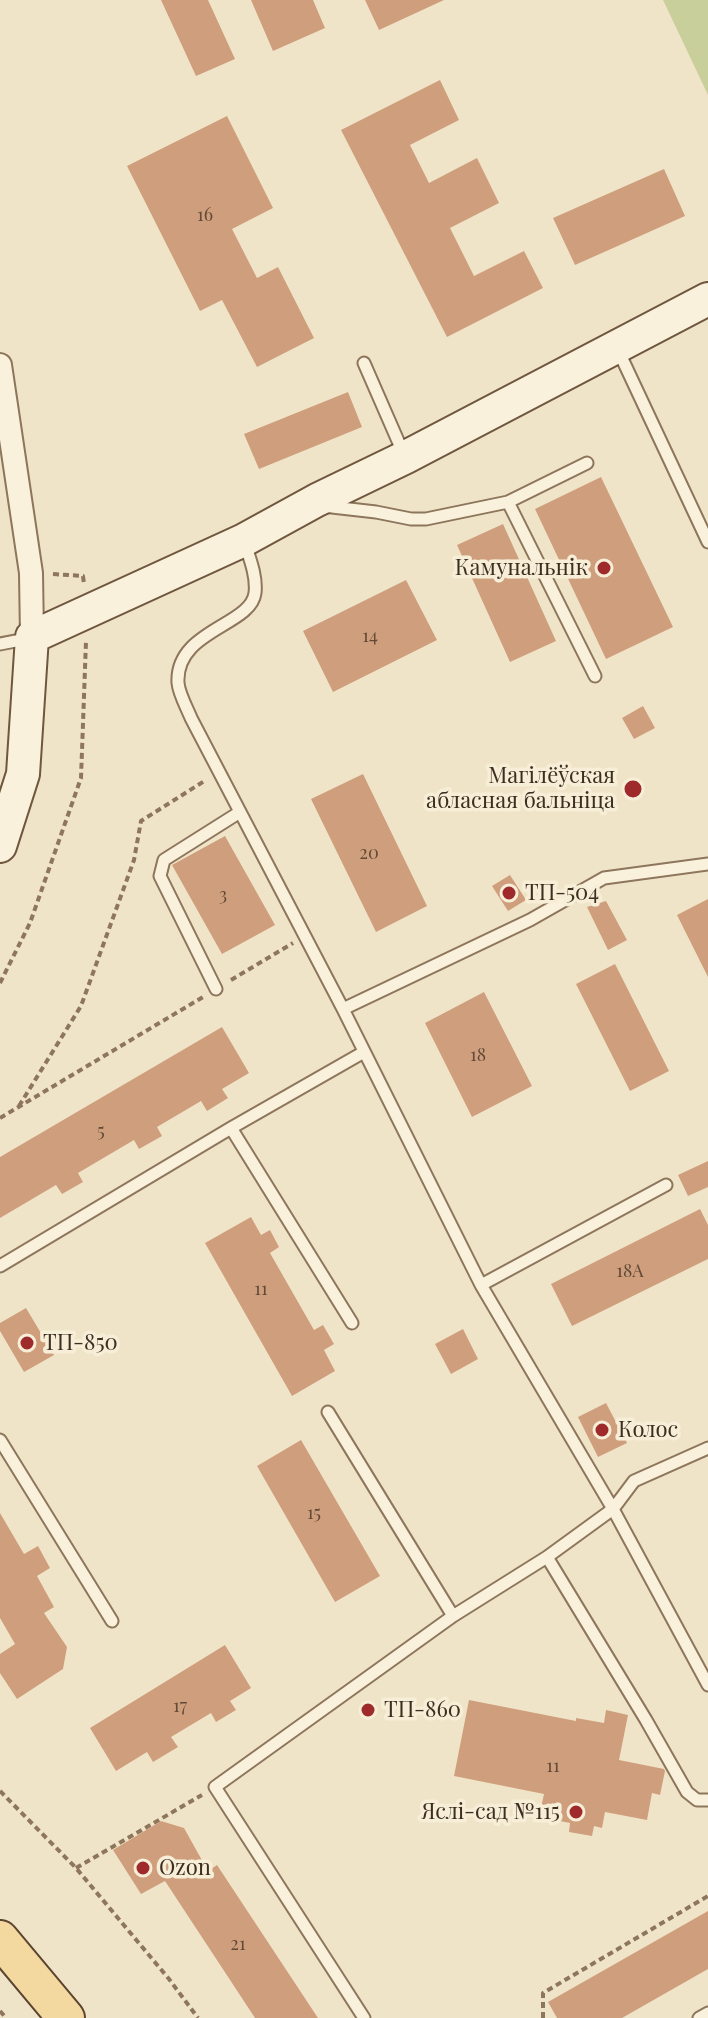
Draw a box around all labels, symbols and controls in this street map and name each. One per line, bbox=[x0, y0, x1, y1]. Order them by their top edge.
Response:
house number: 16 bbox=[197, 204, 213, 226]
place label: Камунальнік bbox=[455, 555, 588, 581]
marker: Камунальнік bbox=[595, 559, 613, 577]
house number: 14 bbox=[362, 625, 378, 647]
place label: Магілёўская абласная бальніца bbox=[426, 763, 615, 814]
marker: Магілёўская абласная бальніца bbox=[622, 778, 644, 800]
house number: 20 bbox=[359, 842, 379, 864]
place label: ТП-504 bbox=[525, 880, 599, 906]
house number: 3 bbox=[219, 884, 227, 906]
marker: ТП-504 bbox=[500, 884, 518, 902]
house number: 18 bbox=[470, 1044, 486, 1066]
house number: 5 bbox=[97, 1120, 105, 1142]
house number: 18А bbox=[616, 1260, 644, 1282]
house number: 11 bbox=[254, 1278, 268, 1300]
place label: ТП-850 bbox=[43, 1330, 118, 1356]
marker: ТП-850 bbox=[18, 1334, 36, 1352]
place label: Колос bbox=[618, 1417, 678, 1443]
marker: Колос bbox=[593, 1421, 611, 1439]
house number: 15 bbox=[307, 1502, 321, 1524]
house number: 17 bbox=[173, 1695, 187, 1717]
place label: ТП-860 bbox=[384, 1697, 461, 1723]
marker: ТП-860 bbox=[359, 1701, 377, 1719]
house number: 11 bbox=[546, 1755, 560, 1777]
place label: Яслі-сад №115 bbox=[421, 1799, 560, 1825]
marker: Яслі-сад №115 bbox=[567, 1803, 585, 1821]
place label: Ozon bbox=[159, 1855, 211, 1881]
marker: Ozon bbox=[134, 1859, 152, 1877]
house number: 21 bbox=[230, 1933, 246, 1955]

